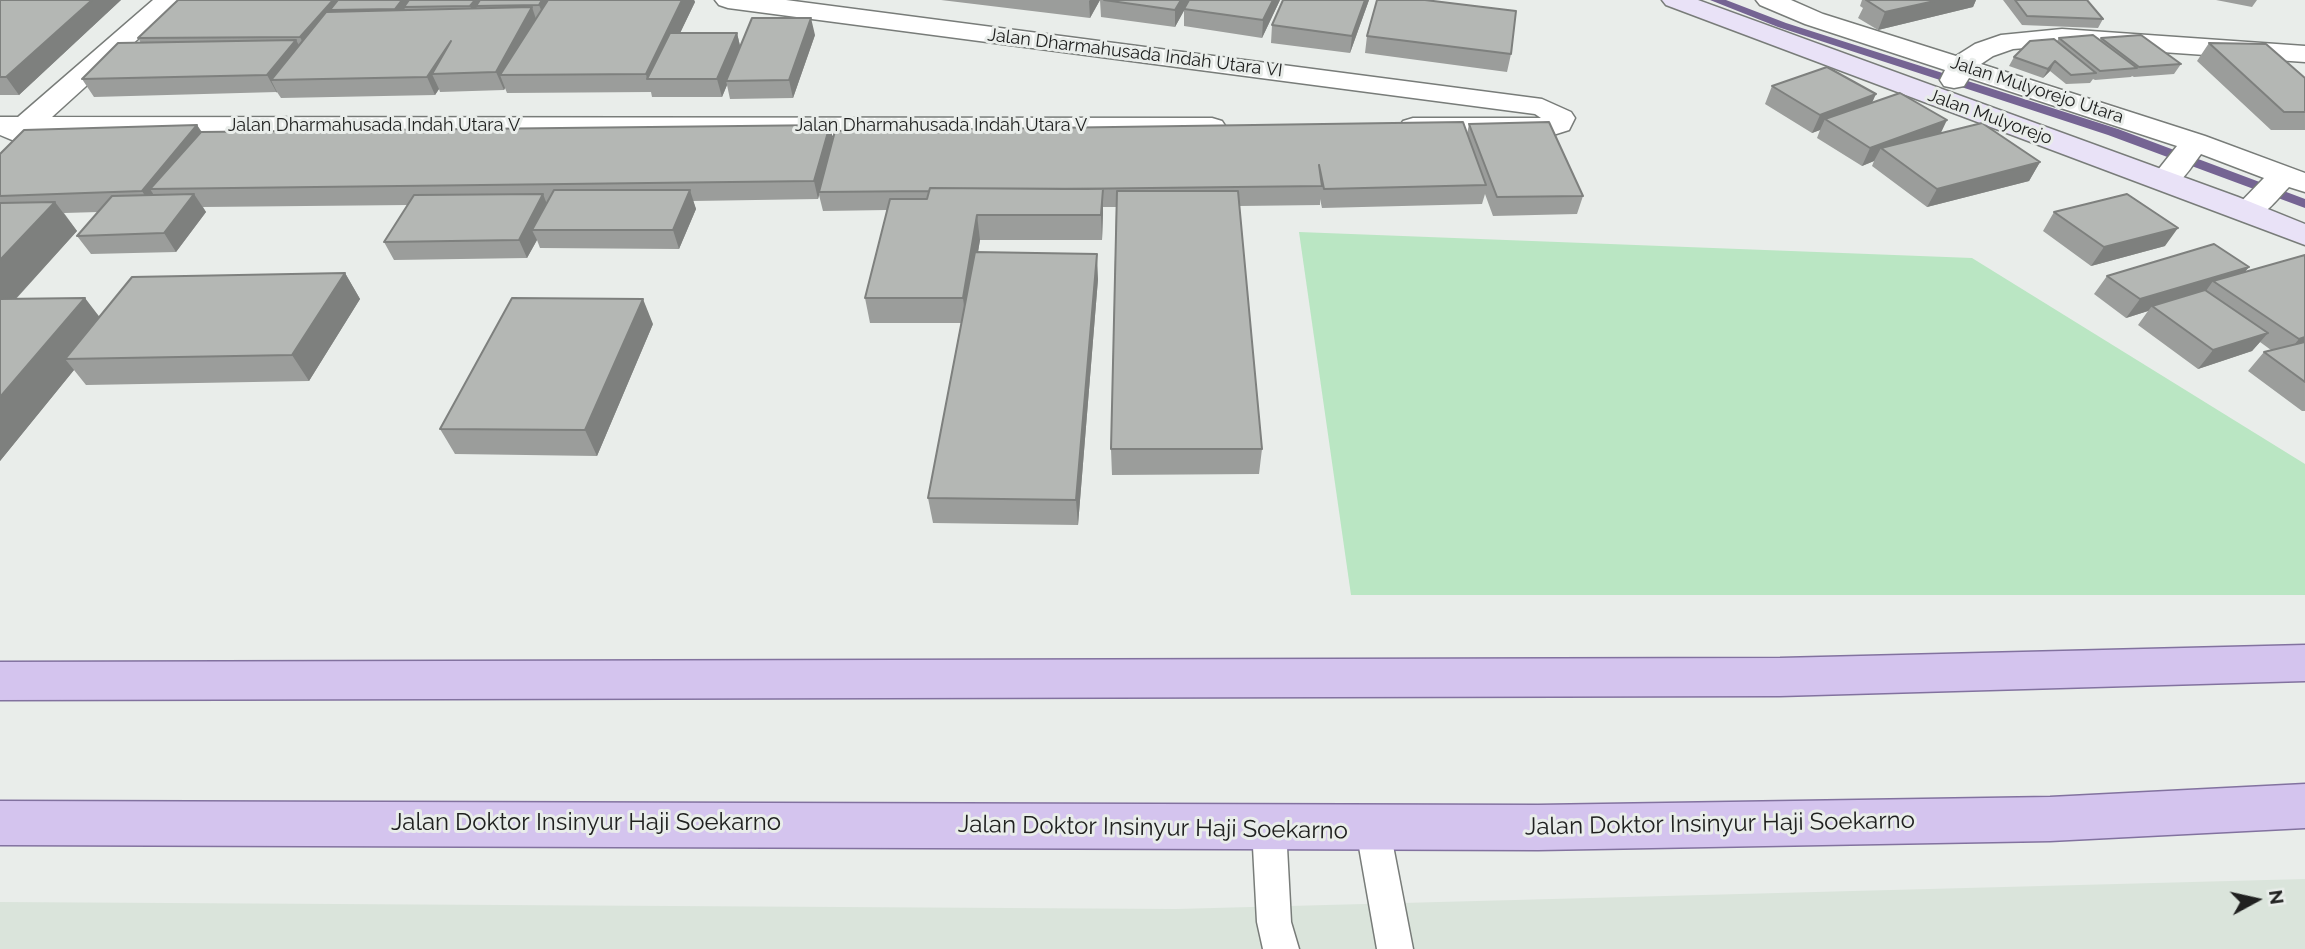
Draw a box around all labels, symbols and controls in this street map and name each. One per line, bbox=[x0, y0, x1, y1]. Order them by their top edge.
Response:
street label: Jalan Dharmahusada Indah Utara VI bbox=[986, 24, 1284, 82]
street label: Jalan Mulyorejo Utara bbox=[1948, 52, 2126, 128]
street label: Jalan Mulyorejo bbox=[1925, 85, 2055, 149]
street label: Jalan Dharmahusada Indah Utara V bbox=[228, 115, 520, 137]
street label: Jalan Dharmahusada Indah Utara V bbox=[795, 115, 1087, 137]
street label: Jalan Doktor Insinyur Haji Soekarno bbox=[1525, 806, 1915, 842]
street label: Jalan Doktor Insinyur Haji Soekarno bbox=[391, 809, 781, 837]
street label: Jalan Doktor Insinyur Haji Soekarno bbox=[958, 810, 1348, 846]
north arrow bbox=[2221, 865, 2291, 935]
text: N bbox=[2265, 888, 2289, 906]

